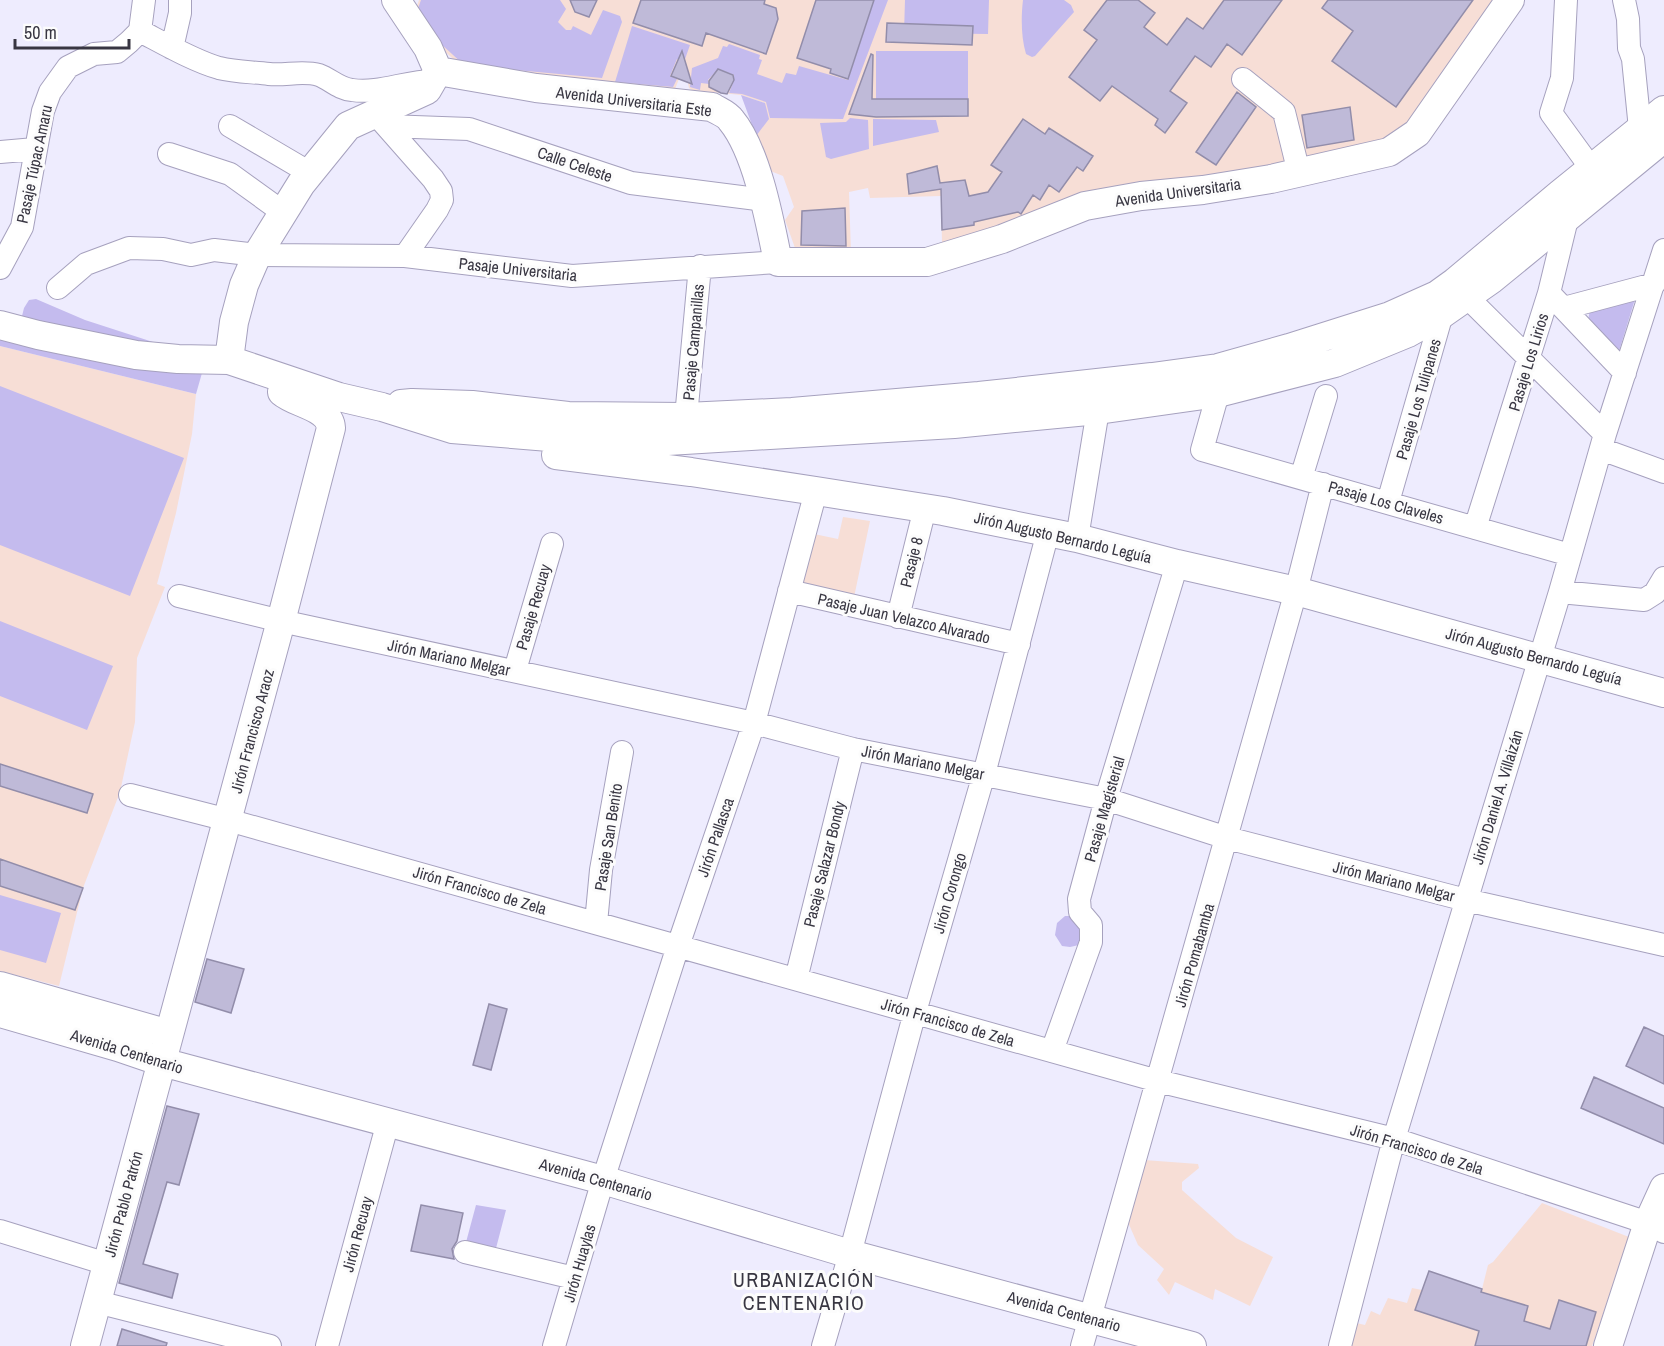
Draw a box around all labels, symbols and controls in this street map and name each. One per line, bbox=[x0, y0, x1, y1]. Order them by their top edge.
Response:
scale bar bbox=[15, 12, 129, 50]
text: 50 m bbox=[24, 20, 57, 45]
street label: Avenida Universitaria Este bbox=[554, 80, 713, 121]
street label: Pasaje Túpac Amaru bbox=[11, 103, 57, 225]
street label: Calle Celeste bbox=[535, 141, 615, 187]
street label: Avenida Universitaria bbox=[1113, 172, 1243, 212]
street label: Pasaje Universitaria bbox=[458, 252, 579, 286]
street label: Pasaje Campanillas bbox=[677, 283, 709, 401]
street label: Pasaje Los Lirios bbox=[1503, 310, 1553, 414]
street label: Pasaje Los Tulipanes bbox=[1390, 336, 1446, 462]
street label: Pasaje Los Claveles bbox=[1326, 475, 1446, 529]
street label: Jirón Augusto Bernardo Leguía bbox=[972, 506, 1155, 568]
street label: Pasaje 8 bbox=[894, 535, 928, 589]
street label: Pasaje Recuay bbox=[510, 561, 556, 652]
street label: Pasaje Juan Velazco Alvarado bbox=[816, 587, 992, 649]
street label: Jirón Augusto Bernardo Leguía bbox=[1443, 622, 1625, 690]
street label: Jirón Mariano Melgar bbox=[386, 633, 513, 681]
street label: Jirón Francisco Araoz bbox=[225, 666, 279, 795]
street label: Jirón Daniel A. Villaizán bbox=[1466, 727, 1528, 867]
street label: Jirón Mariano Melgar bbox=[860, 739, 987, 785]
street label: Pasaje Magisterial bbox=[1078, 754, 1130, 864]
street label: Pasaje San Benito bbox=[589, 782, 627, 892]
street label: Jirón Pallasca bbox=[691, 794, 739, 880]
street label: Pasaje Salazar Bondy bbox=[798, 798, 850, 929]
street label: Jirón Corongo bbox=[927, 850, 971, 936]
street label: Jirón Mariano Melgar bbox=[1331, 855, 1458, 907]
street label: Jirón Francisco de Zela bbox=[411, 860, 550, 920]
street label: Jirón Pomabamba bbox=[1169, 900, 1220, 1010]
street label: Jirón Francisco de Zela bbox=[879, 992, 1018, 1052]
street label: Avenida Centenario bbox=[67, 1023, 186, 1079]
street label: Jirón Francisco de Zela bbox=[1348, 1118, 1487, 1180]
street label: Jirón Pablo Patrón bbox=[98, 1149, 148, 1259]
street label: Avenida Centenario bbox=[536, 1152, 655, 1206]
street label: Jirón Recuay bbox=[336, 1193, 378, 1274]
street label: Jirón Huaylas bbox=[557, 1221, 601, 1305]
district label: URBANIZACIÓN CENTENARIO bbox=[733, 1266, 875, 1316]
street label: Avenida Centenario bbox=[1004, 1285, 1123, 1337]

